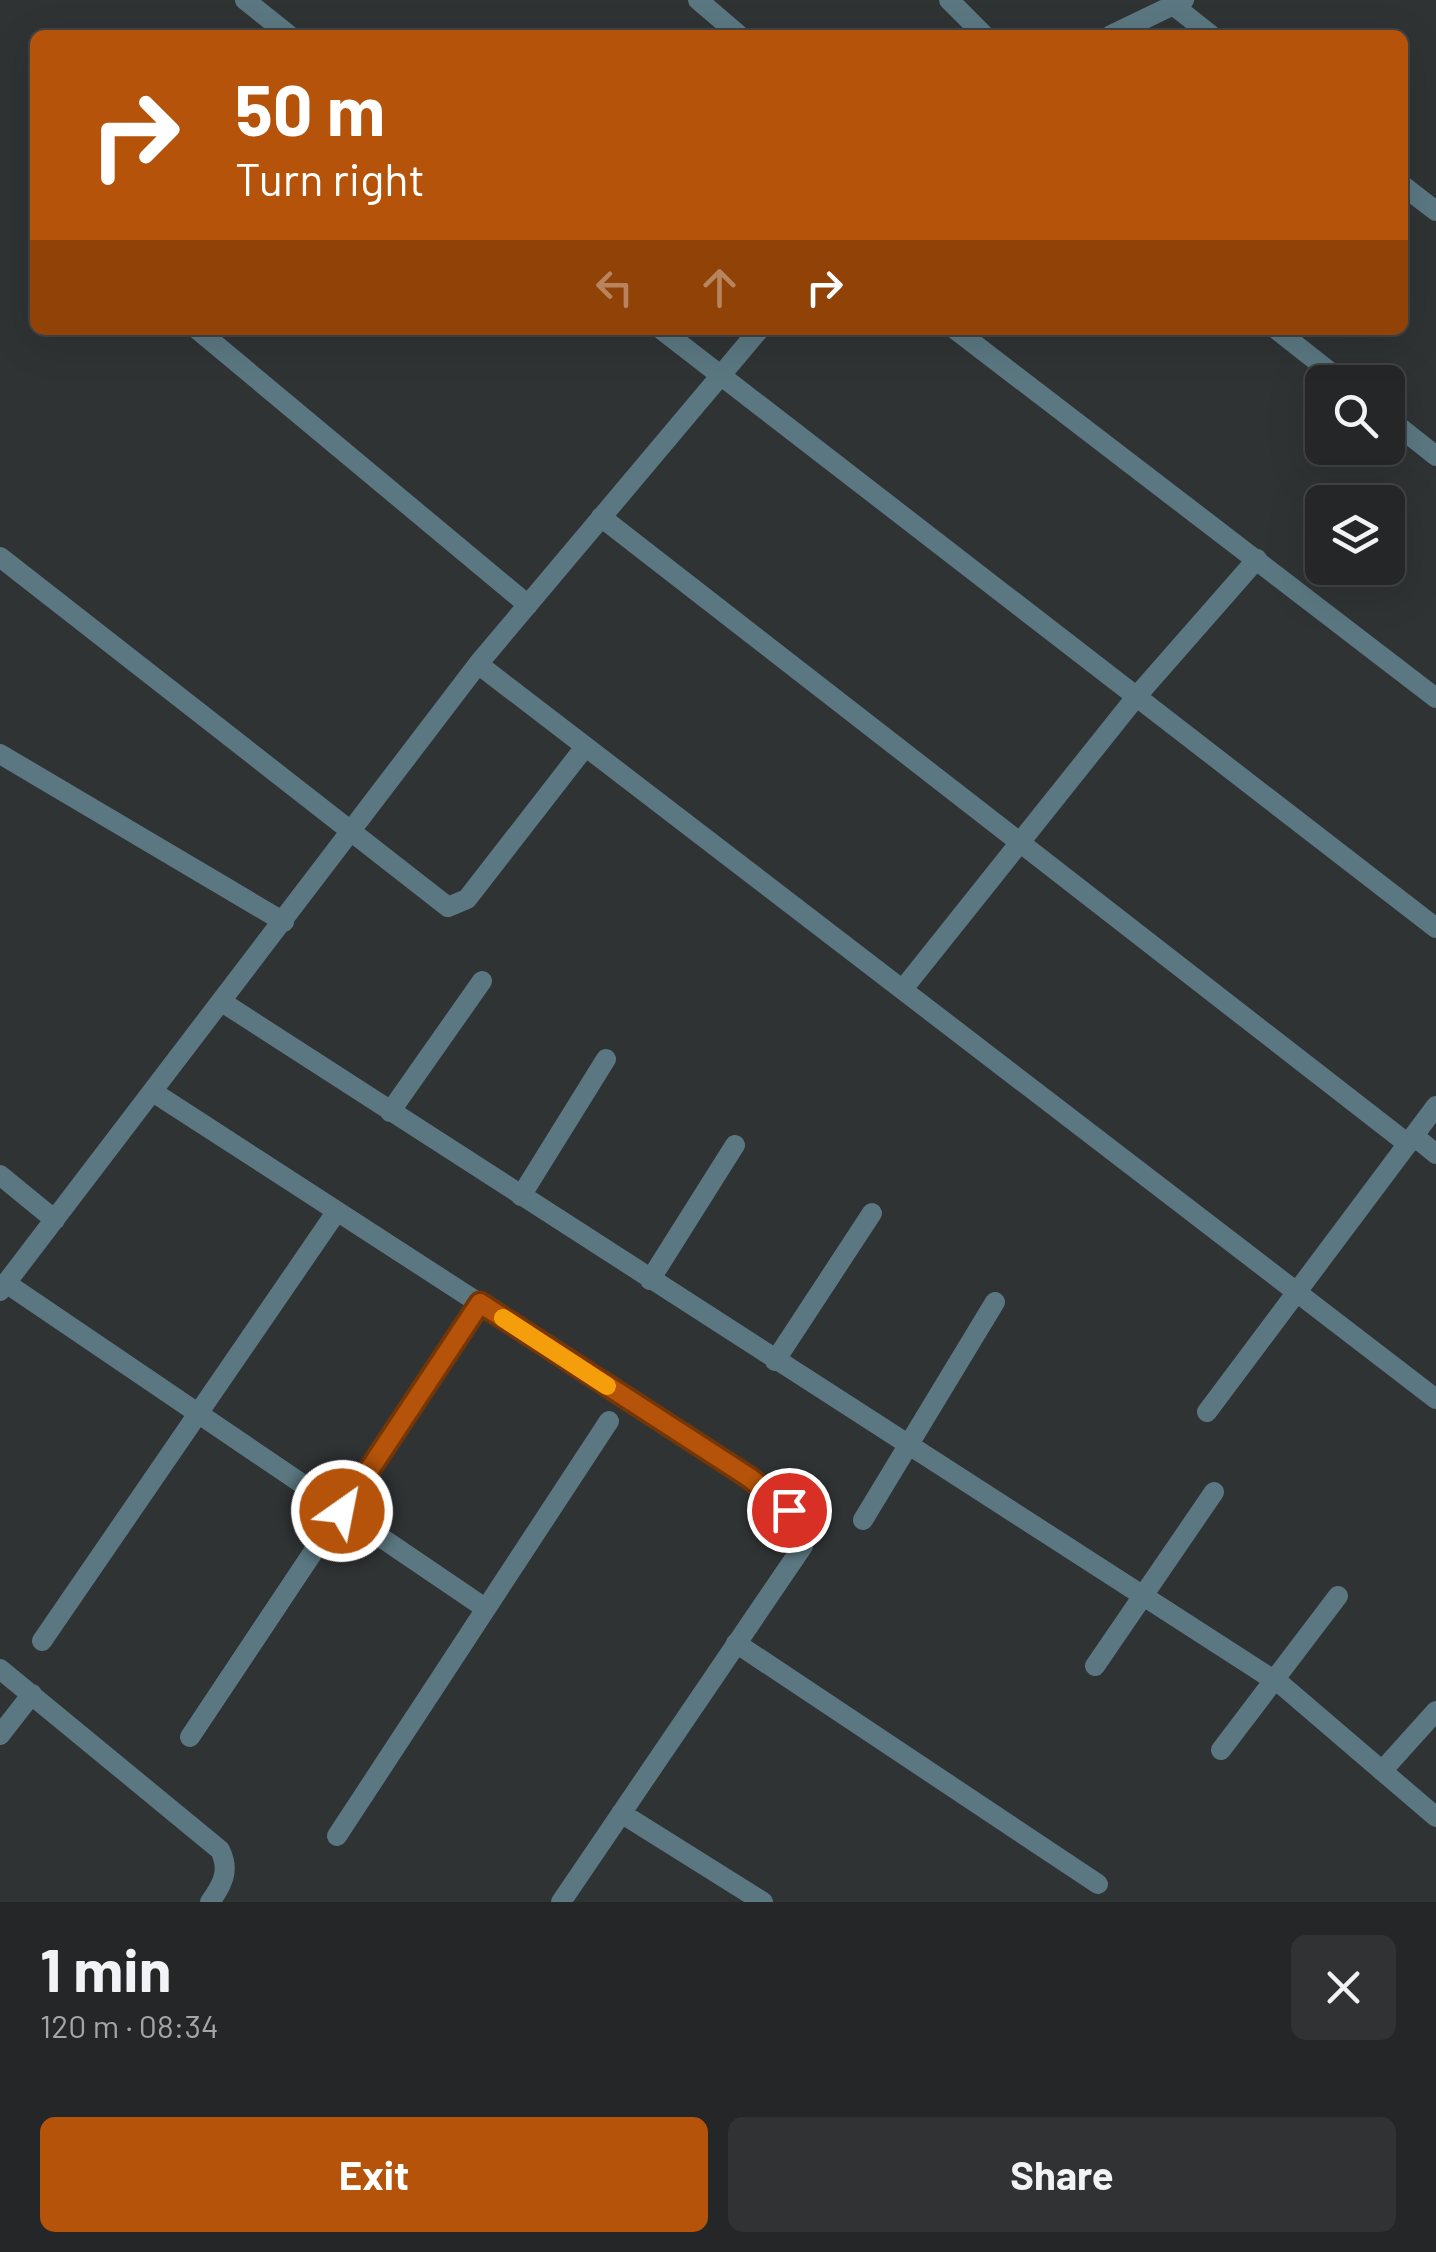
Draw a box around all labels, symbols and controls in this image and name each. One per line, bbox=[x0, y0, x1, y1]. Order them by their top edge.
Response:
text: 50 m bbox=[235, 66, 385, 150]
icon: right bbox=[70, 70, 200, 200]
text: Turn right bbox=[235, 151, 425, 205]
icon: left bbox=[587, 260, 642, 315]
icon: ahead bbox=[692, 260, 747, 315]
icon: right bbox=[797, 260, 852, 315]
map controls bbox=[1305, 365, 1405, 585]
button: search bbox=[1305, 365, 1405, 465]
button: layers bbox=[1305, 485, 1405, 585]
position arrow bbox=[290, 1459, 394, 1563]
pin bbox=[747, 1468, 832, 1553]
icon: arrive bbox=[762, 1483, 817, 1538]
text: 1 min bbox=[40, 1932, 171, 2004]
button: close bbox=[1291, 1935, 1396, 2040]
text: 120 m · 08:34 bbox=[40, 2006, 219, 2044]
button: Exit bbox=[40, 2117, 708, 2232]
button: Share bbox=[728, 2117, 1396, 2232]

